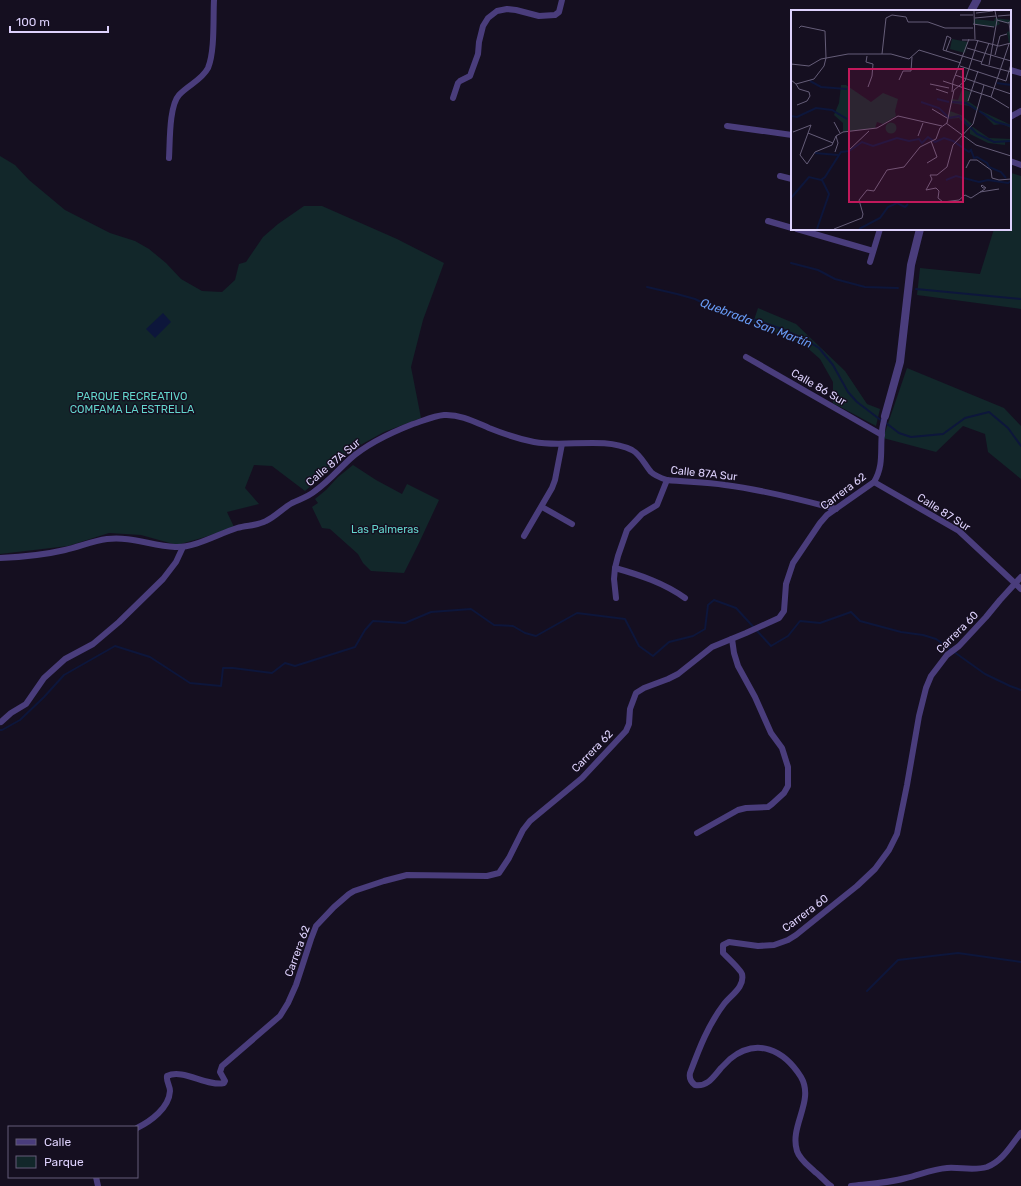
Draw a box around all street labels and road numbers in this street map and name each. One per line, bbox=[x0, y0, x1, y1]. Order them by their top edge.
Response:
street label: Calle 86 Sur bbox=[789, 366, 849, 409]
street label: Calle 87A Sur bbox=[303, 435, 364, 489]
street label: Calle 87A Sur bbox=[670, 464, 739, 484]
street label: Carrera 62 bbox=[818, 470, 869, 513]
street label: Calle 87 Sur bbox=[915, 491, 974, 534]
street label: Carrera 60 bbox=[934, 609, 981, 656]
street label: Carrera 62 bbox=[569, 727, 616, 775]
street label: Carrera 60 bbox=[780, 892, 831, 935]
street label: Carrera 62 bbox=[282, 924, 313, 979]

